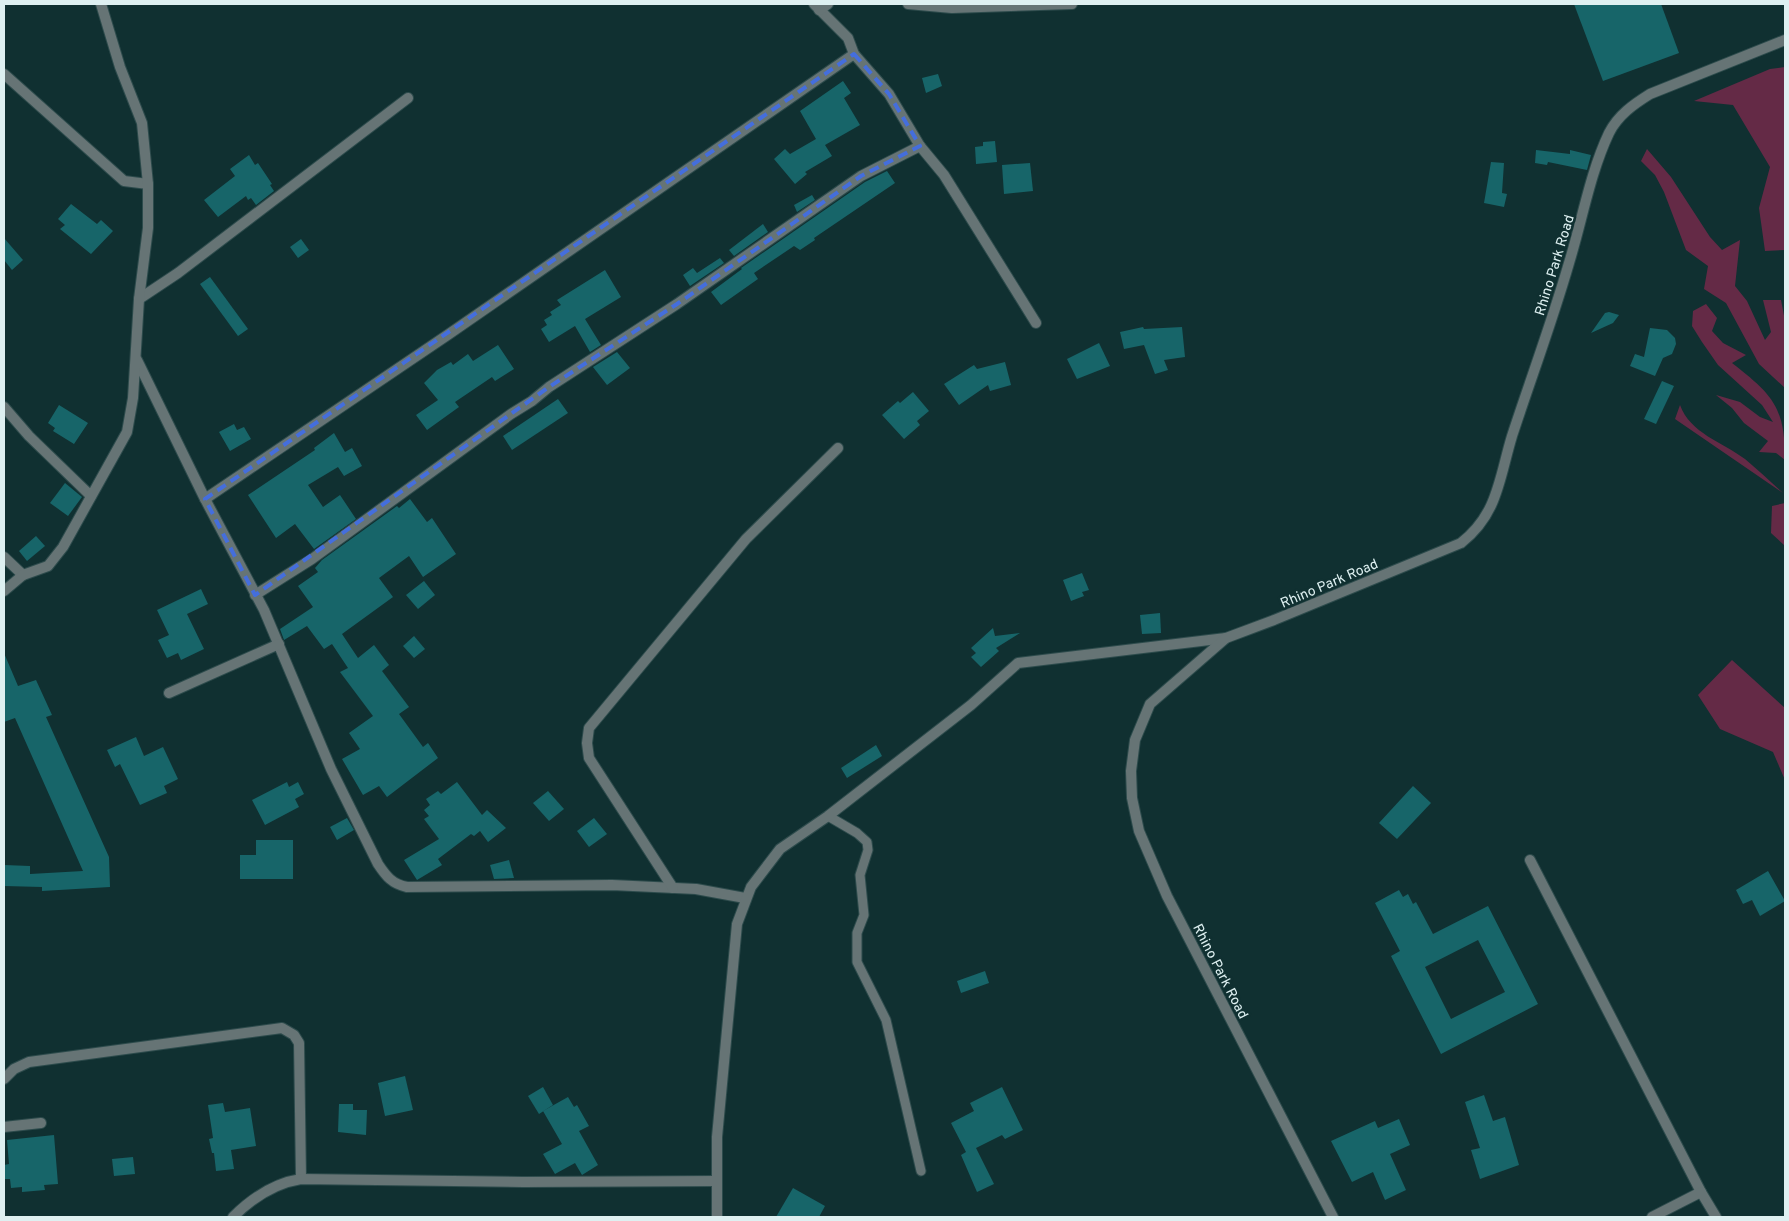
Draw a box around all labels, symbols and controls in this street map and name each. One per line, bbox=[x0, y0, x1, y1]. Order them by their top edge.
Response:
street label: Rhino Park Road bbox=[1532, 213, 1579, 318]
street label: Rhino Park Road bbox=[1278, 556, 1381, 613]
street label: Rhino Park Road bbox=[1188, 921, 1251, 1022]

